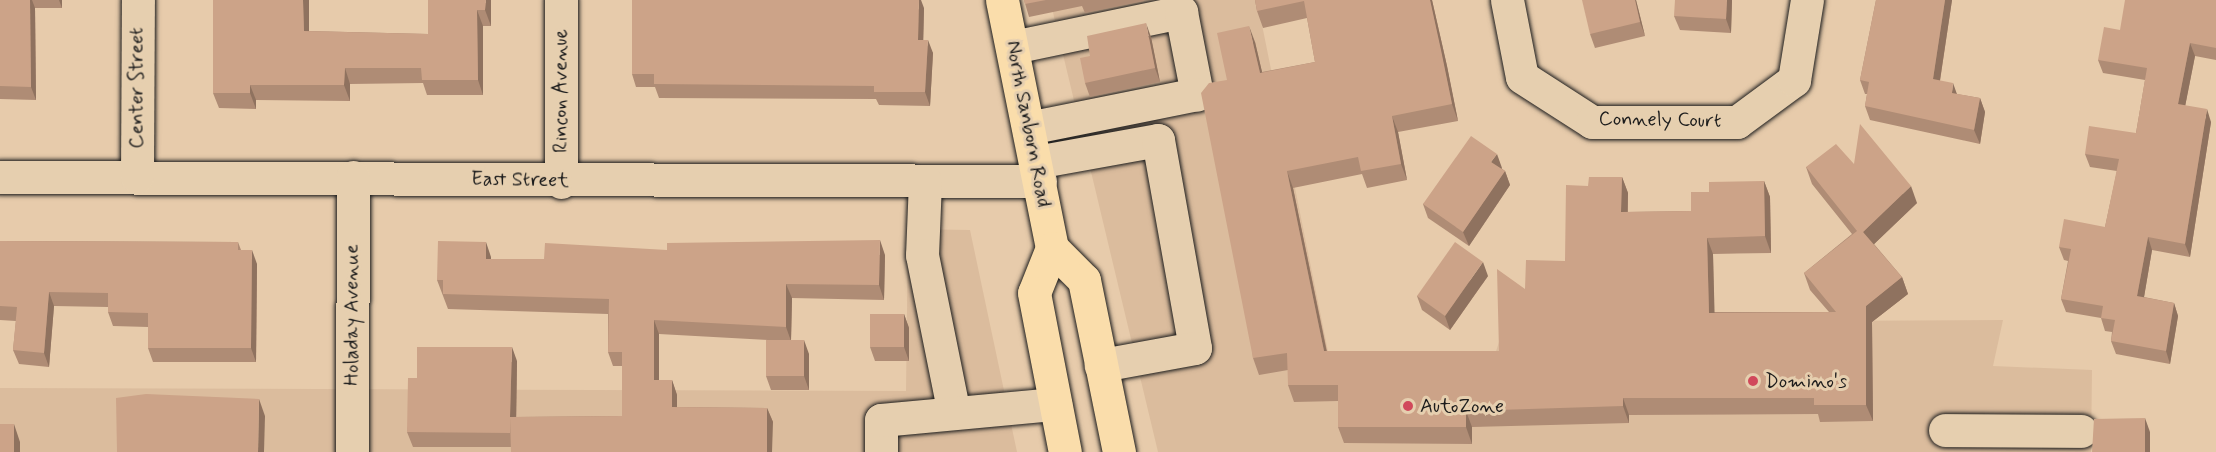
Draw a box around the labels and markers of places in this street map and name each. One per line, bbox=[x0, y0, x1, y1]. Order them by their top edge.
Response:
place label: Domino's bbox=[1765, 369, 1847, 393]
marker: Domino's bbox=[1746, 374, 1760, 388]
place label: AutoZone bbox=[1420, 394, 1504, 418]
marker: AutoZone bbox=[1401, 399, 1415, 413]

